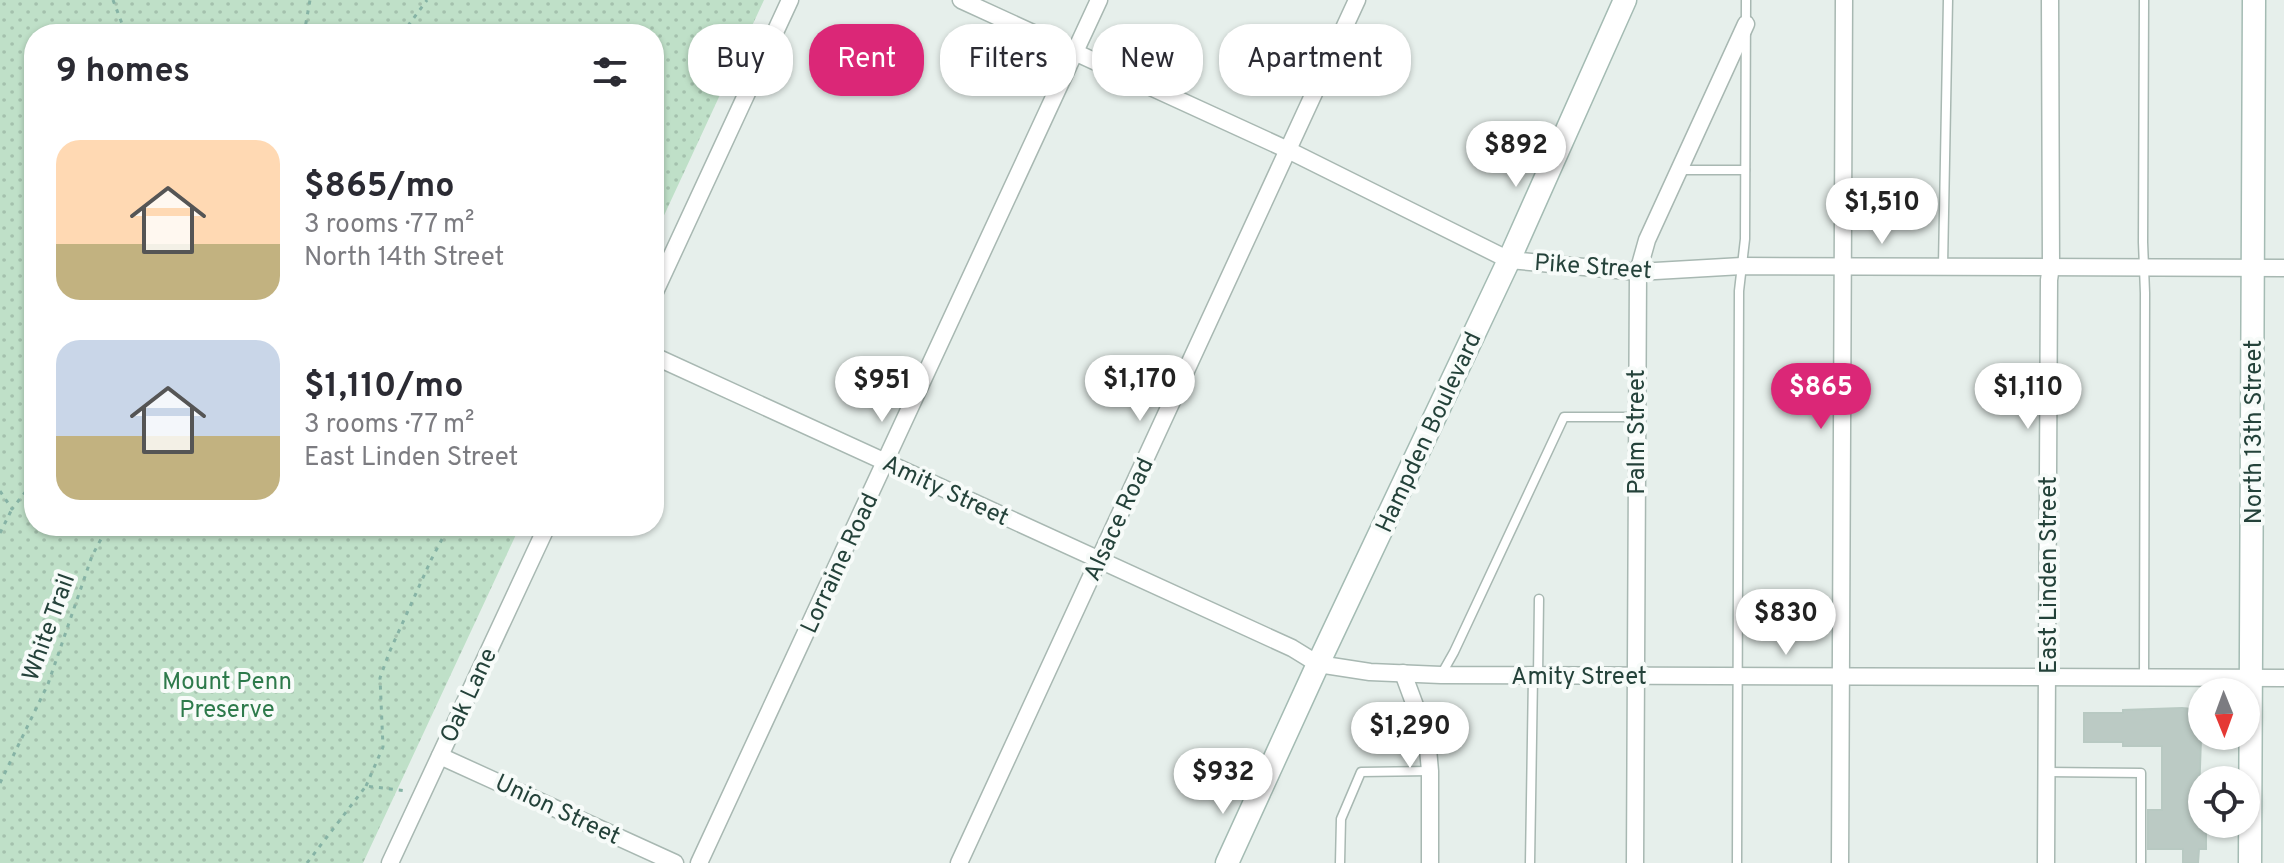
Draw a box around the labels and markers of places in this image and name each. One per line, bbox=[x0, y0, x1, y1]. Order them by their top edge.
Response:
pin: $892 bbox=[1469, 121, 1563, 189]
pin: $1,510 bbox=[1817, 178, 1947, 246]
pin: $1,170 bbox=[1075, 355, 1205, 423]
pin: $951 bbox=[835, 356, 929, 424]
pin: $865 bbox=[1774, 363, 1868, 431]
pin: $1,110 bbox=[1963, 363, 2093, 431]
pin: $830 bbox=[1739, 589, 1833, 657]
pin: $1,290 bbox=[1345, 702, 1475, 770]
pin: $932 bbox=[1176, 748, 1270, 816]

